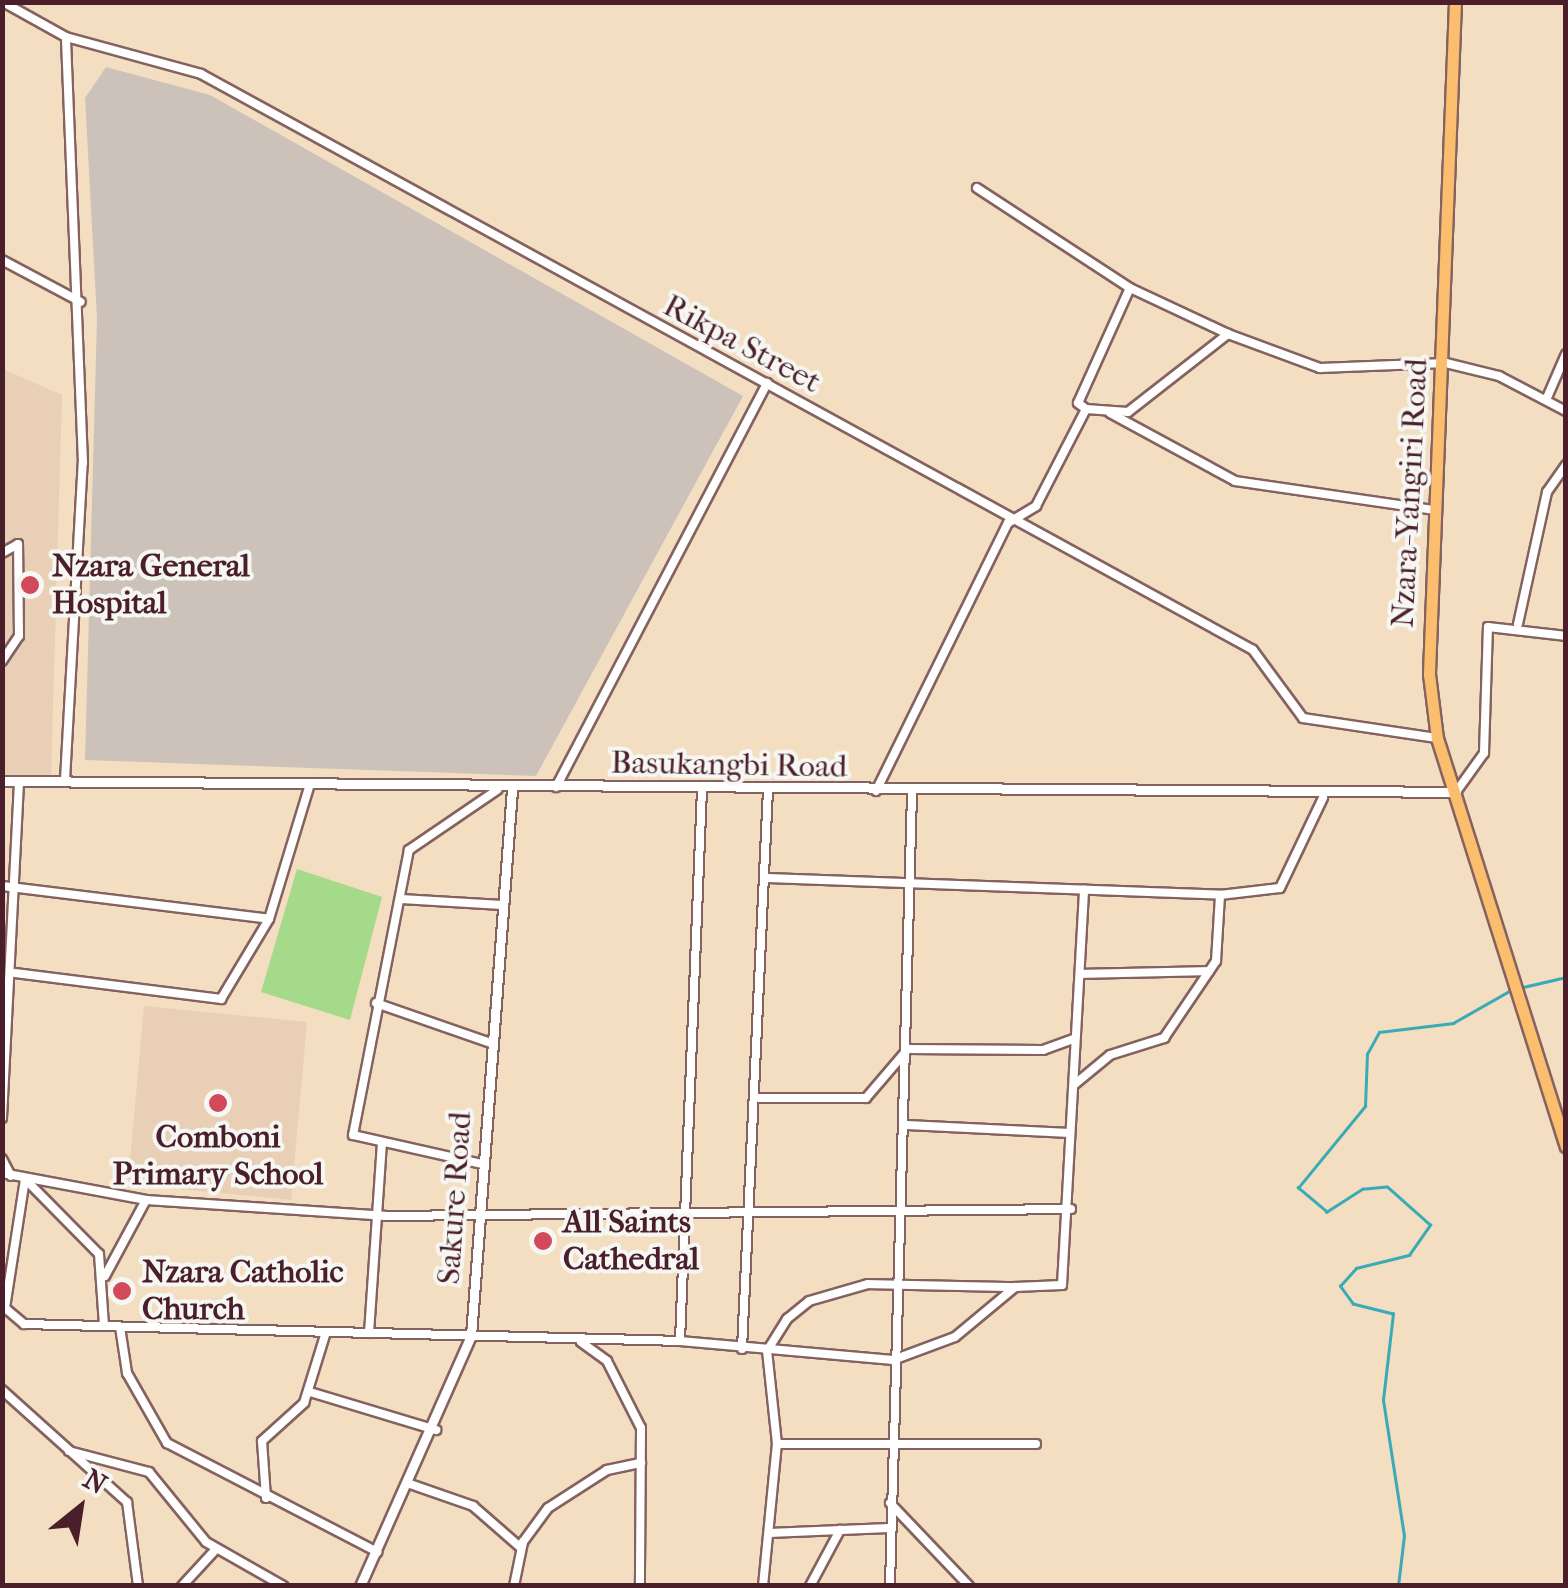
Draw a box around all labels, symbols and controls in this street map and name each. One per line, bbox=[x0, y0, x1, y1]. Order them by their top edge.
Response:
street label: Rikpa Street bbox=[657, 287, 827, 401]
street label: Nzara-Yangiri Road bbox=[1384, 357, 1436, 629]
place label: Nzara General Hospital bbox=[52, 548, 250, 623]
marker: Nzara General Hospital bbox=[17, 572, 43, 598]
street label: Basukangbi Road bbox=[610, 744, 848, 786]
marker: Comboni Primary School bbox=[207, 1092, 229, 1114]
street label: Sakure Road bbox=[430, 1110, 480, 1286]
place label: Comboni Primary School bbox=[113, 1119, 323, 1194]
place label: All Saints Cathedral bbox=[563, 1204, 699, 1279]
marker: All Saints Cathedral bbox=[532, 1230, 554, 1252]
place label: Nzara Catholic Church bbox=[142, 1254, 344, 1329]
marker: Nzara Catholic Church bbox=[111, 1280, 133, 1302]
north arrow bbox=[30, 1458, 130, 1558]
text: N bbox=[78, 1462, 113, 1501]

